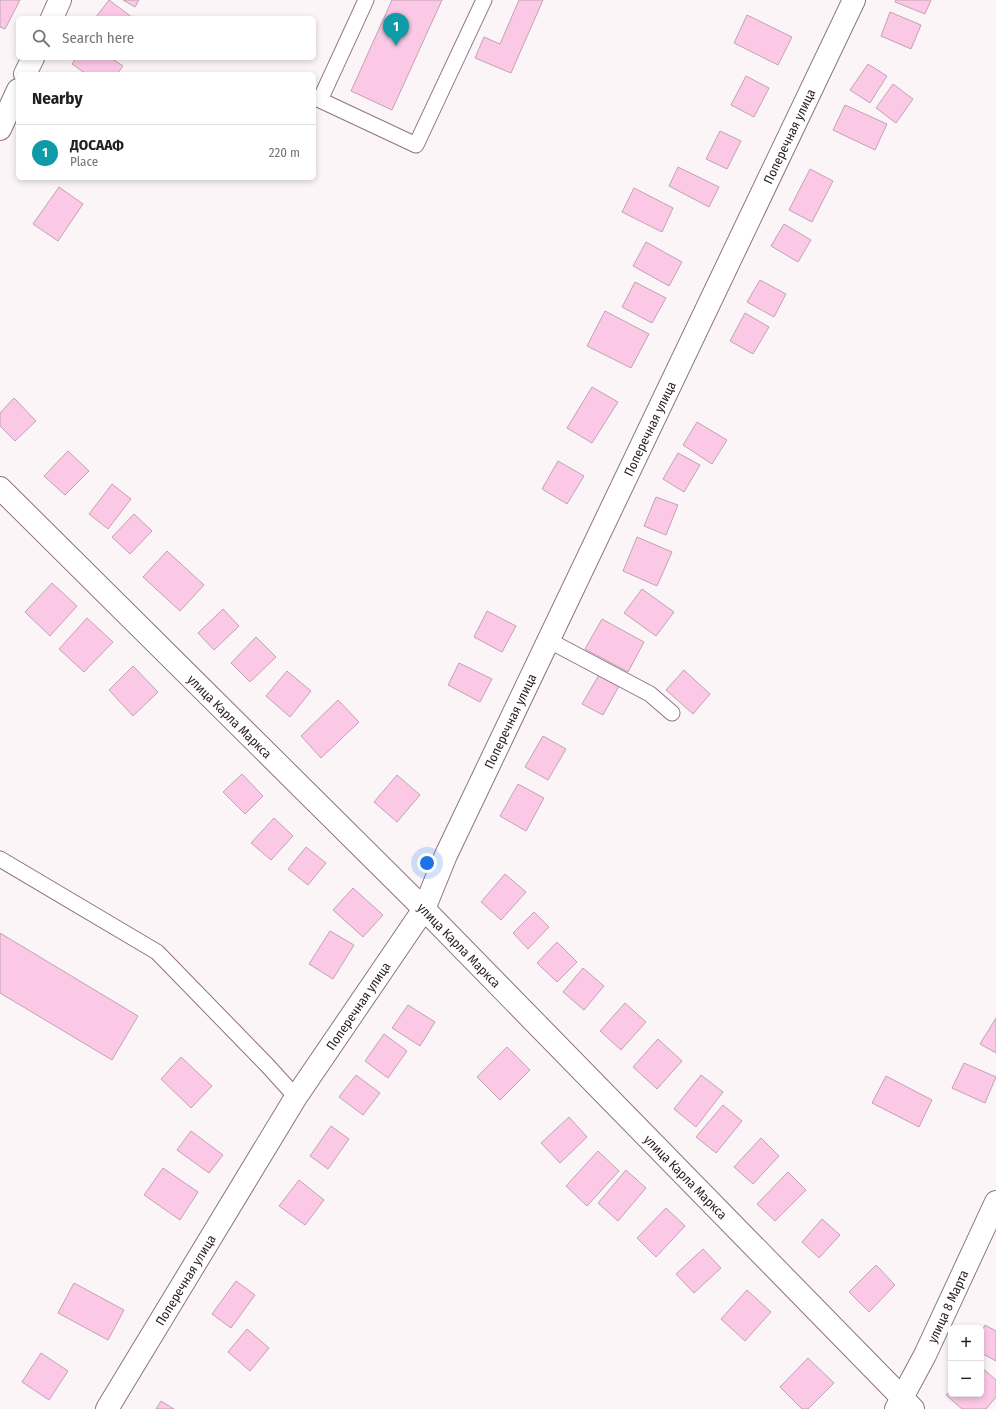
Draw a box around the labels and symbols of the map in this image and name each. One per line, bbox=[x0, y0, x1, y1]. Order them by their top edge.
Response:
pin: 1 bbox=[383, 13, 409, 46]
street label: Поперечная улица bbox=[760, 87, 818, 186]
street label: Поперечная улица bbox=[621, 379, 679, 479]
street label: Поперечная улица bbox=[481, 671, 539, 771]
street label: улица Карла Маркса bbox=[184, 672, 275, 761]
your location bbox=[417, 853, 437, 873]
street label: улица Карла Маркса bbox=[414, 900, 504, 991]
street label: Поперечная улица bbox=[323, 959, 394, 1053]
street label: улица Карла Маркса bbox=[641, 1132, 730, 1222]
street label: Поперечная улица bbox=[153, 1232, 219, 1328]
street label: улица 8 Марта bbox=[925, 1268, 971, 1345]

